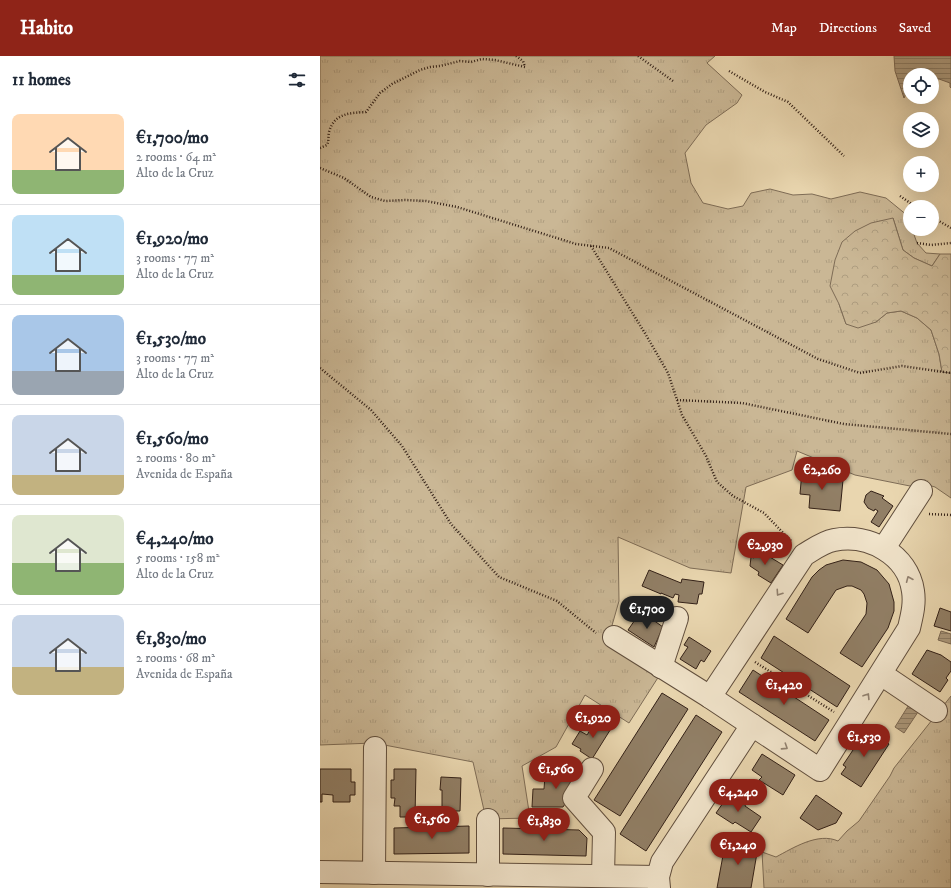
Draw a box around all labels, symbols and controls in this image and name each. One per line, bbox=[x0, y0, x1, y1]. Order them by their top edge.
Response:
text: Habito bbox=[20, 17, 73, 40]
text: Map bbox=[771, 19, 797, 37]
text: Directions bbox=[819, 19, 877, 37]
text: Saved bbox=[899, 19, 931, 37]
map controls bbox=[903, 68, 939, 236]
button: locate bbox=[903, 68, 939, 104]
text: 11 homes bbox=[12, 69, 71, 91]
icon: filters bbox=[286, 69, 308, 91]
button: layers bbox=[903, 112, 939, 148]
text: €1,700/mo bbox=[136, 127, 209, 149]
icon: home bbox=[44, 130, 92, 178]
text: 2 rooms · 64 m² bbox=[136, 149, 216, 165]
button: + bbox=[903, 156, 939, 192]
text: Alto de la Cruz bbox=[136, 165, 214, 181]
button: − bbox=[903, 200, 939, 236]
text: €1,920/mo bbox=[136, 228, 208, 250]
icon: home bbox=[44, 231, 92, 279]
text: 3 rooms · 77 m² bbox=[136, 250, 214, 266]
text: Alto de la Cruz bbox=[136, 266, 214, 282]
text: €1,530/mo bbox=[136, 328, 206, 350]
icon: home bbox=[44, 331, 92, 379]
text: 3 rooms · 77 m² bbox=[136, 350, 214, 366]
text: Alto de la Cruz bbox=[136, 366, 214, 382]
text: €1,560/mo bbox=[136, 428, 209, 450]
icon: home bbox=[44, 431, 92, 479]
text: 2 rooms · 80 m² bbox=[136, 450, 215, 466]
pin: €2,260 bbox=[789, 457, 855, 491]
text: €2,260 bbox=[803, 462, 841, 478]
text: Avenida de España bbox=[136, 466, 233, 482]
text: €4,240/mo bbox=[136, 528, 214, 550]
icon: home bbox=[44, 531, 92, 579]
pin: €2,930 bbox=[732, 532, 798, 566]
text: €2,930 bbox=[747, 537, 783, 553]
text: 5 rooms · 158 m² bbox=[136, 550, 220, 566]
text: Alto de la Cruz bbox=[136, 566, 214, 582]
one-way arrow bbox=[905, 576, 913, 583]
one-way arrow bbox=[777, 589, 784, 596]
pin: €1,700 bbox=[614, 596, 680, 630]
text: €1,700 bbox=[629, 601, 665, 617]
text: €1,830/mo bbox=[136, 628, 206, 650]
icon: home bbox=[44, 631, 92, 679]
text: 2 rooms · 68 m² bbox=[136, 650, 215, 666]
text: Avenida de España bbox=[136, 666, 233, 682]
pin: €1,420 bbox=[751, 672, 817, 706]
text: €1,420 bbox=[765, 677, 803, 693]
one-way arrow bbox=[862, 693, 870, 700]
pin: €1,920 bbox=[560, 705, 626, 739]
text: €1,920 bbox=[575, 710, 611, 726]
pin: €1,530 bbox=[831, 724, 897, 758]
text: €1,530 bbox=[847, 729, 881, 745]
one-way arrow bbox=[781, 742, 788, 750]
pin: €1,560 bbox=[523, 756, 589, 790]
text: €1,560 bbox=[538, 761, 574, 777]
pin: €4,240 bbox=[705, 779, 771, 813]
text: €4,240 bbox=[718, 784, 758, 800]
pin: €1,560 bbox=[399, 806, 465, 840]
pin: €1,830 bbox=[511, 808, 577, 842]
text: €1,560 bbox=[414, 811, 450, 827]
text: €1,830 bbox=[527, 813, 561, 829]
pin: €1,240 bbox=[705, 832, 771, 866]
text: €1,240 bbox=[720, 837, 756, 853]

